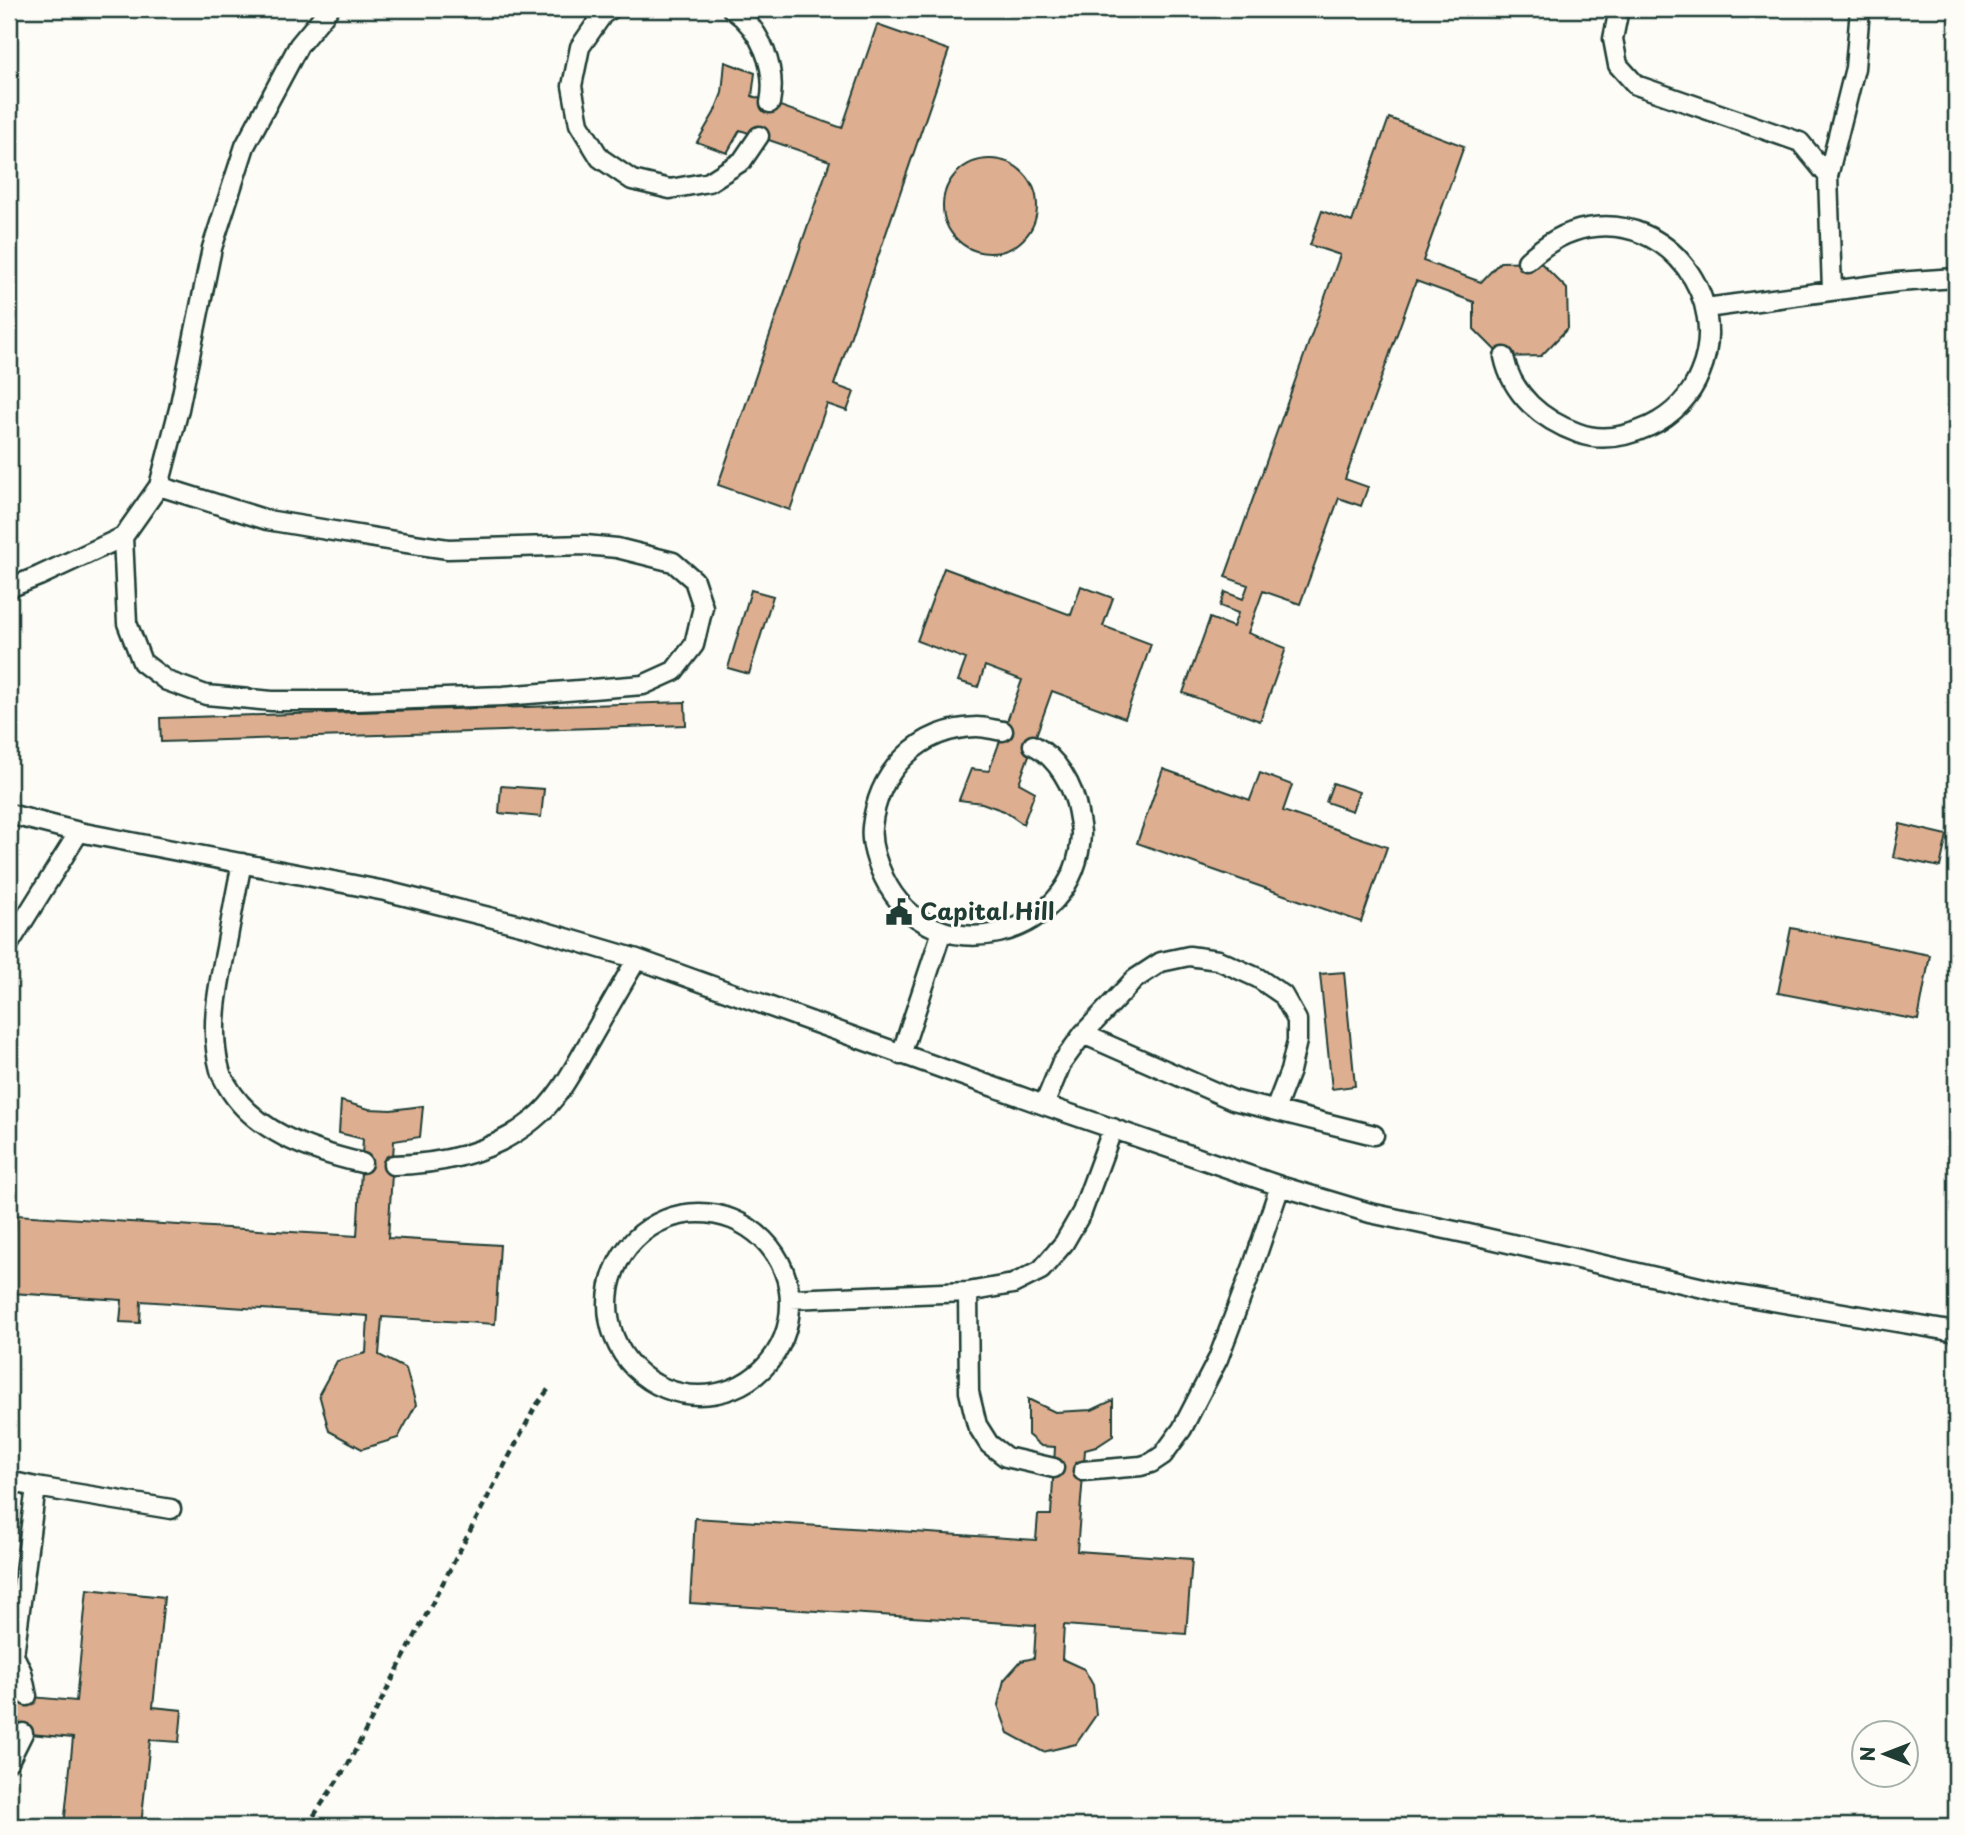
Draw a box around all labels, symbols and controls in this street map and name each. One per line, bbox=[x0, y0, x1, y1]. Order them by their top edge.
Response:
place label: Capital Hill bbox=[920, 893, 1054, 928]
public building icon: Capital Hill bbox=[884, 897, 914, 927]
north arrow bbox=[1850, 1720, 1920, 1790]
text: N bbox=[1853, 1746, 1881, 1762]

